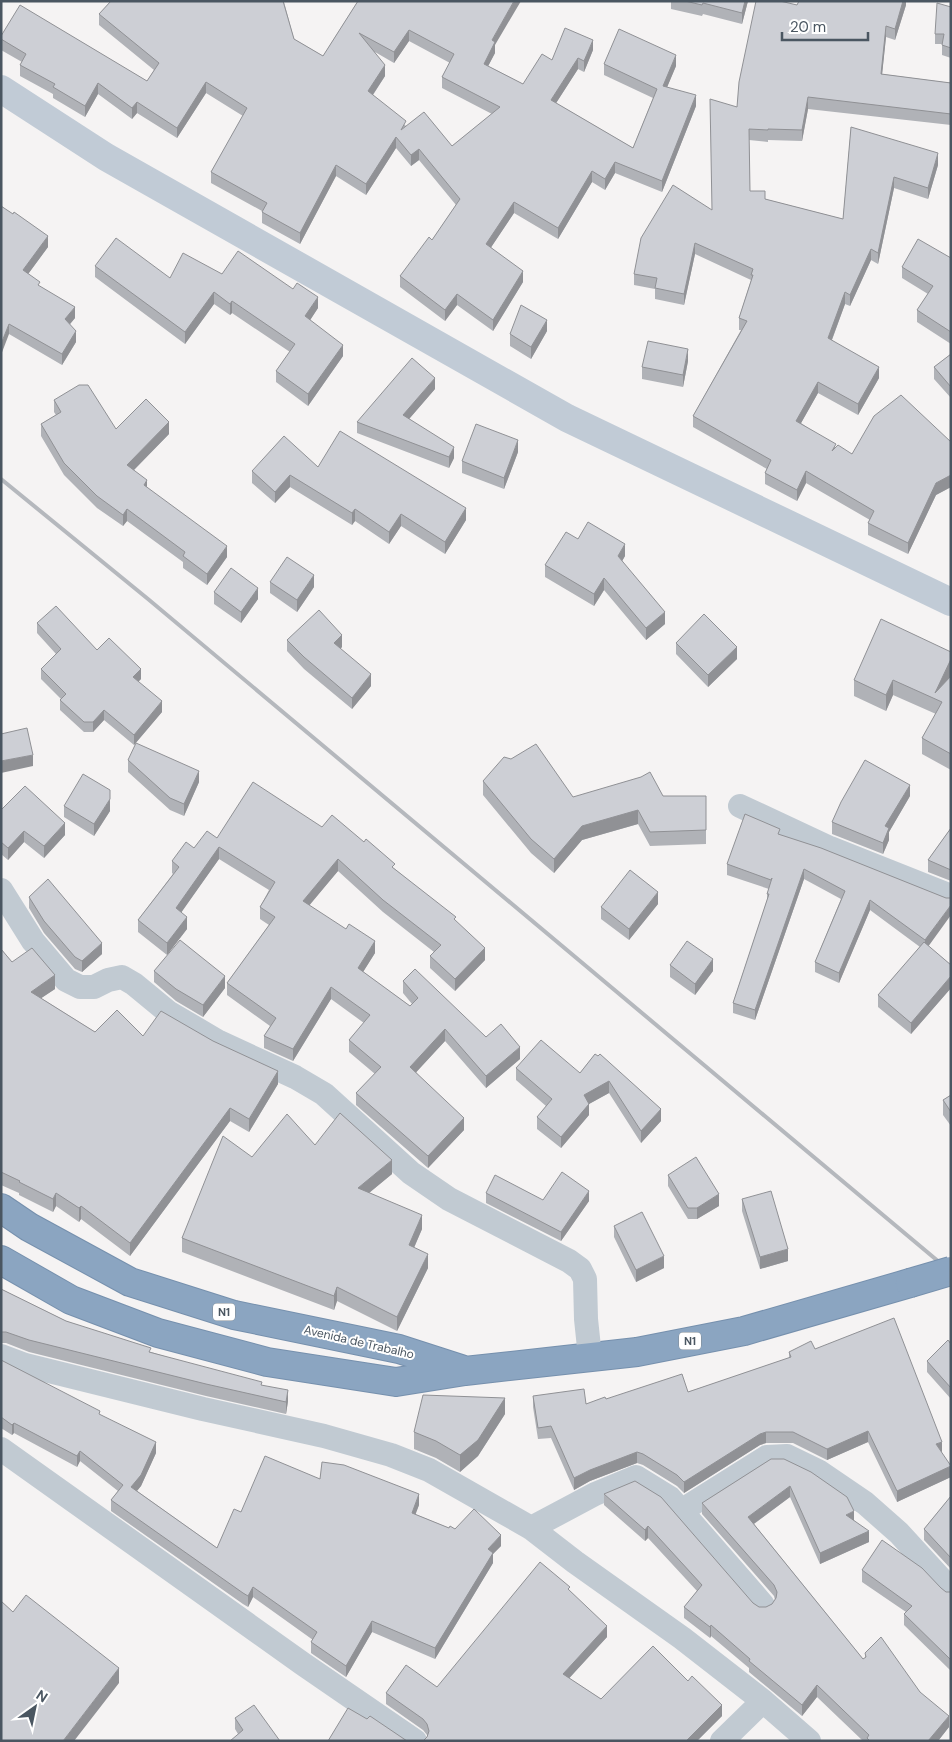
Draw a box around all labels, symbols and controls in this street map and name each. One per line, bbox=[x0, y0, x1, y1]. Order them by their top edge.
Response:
scale bar bbox=[782, 10, 868, 42]
text: 20 m bbox=[790, 17, 826, 37]
road number: N1 bbox=[213, 1304, 235, 1320]
street label: Avenida de Trabalho bbox=[302, 1322, 416, 1362]
road number: N1 bbox=[679, 1332, 701, 1350]
north arrow bbox=[10, 1682, 60, 1732]
text: N bbox=[33, 1686, 51, 1706]

